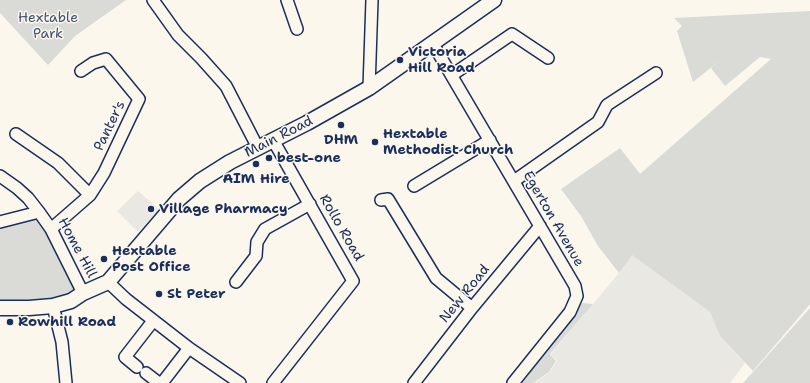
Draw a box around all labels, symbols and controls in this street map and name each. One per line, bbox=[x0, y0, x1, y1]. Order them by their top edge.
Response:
park label: Hextable Park bbox=[18, 10, 78, 42]
place label: Victoria Hill Road bbox=[408, 44, 475, 76]
marker: Victoria Hill Road bbox=[395, 55, 405, 65]
street label: Panter's bbox=[91, 98, 129, 154]
street label: Main Road bbox=[242, 113, 316, 161]
marker: DHM bbox=[336, 120, 346, 130]
place label: Hextable Methodist Church bbox=[383, 126, 513, 158]
place label: DHM bbox=[324, 132, 358, 148]
marker: Hextable Methodist Church bbox=[370, 137, 380, 147]
place label: best-one bbox=[277, 150, 341, 166]
marker: best-one bbox=[264, 153, 274, 163]
marker: AIM Hire bbox=[251, 159, 261, 169]
street label: Egerton Avenue bbox=[519, 168, 587, 270]
place label: AIM Hire bbox=[222, 171, 290, 187]
street label: Rollo Road bbox=[315, 192, 367, 264]
place label: Village Pharmacy bbox=[159, 201, 288, 217]
marker: Village Pharmacy bbox=[146, 204, 156, 214]
street label: Home Hill bbox=[54, 215, 100, 281]
place label: Hextable Post Office bbox=[112, 243, 191, 276]
marker: Hextable Post Office bbox=[99, 254, 109, 264]
street label: New Road bbox=[436, 261, 494, 327]
place label: St Peter bbox=[167, 286, 226, 302]
marker: St Peter bbox=[154, 289, 164, 299]
place label: Rowhill Road bbox=[18, 314, 116, 330]
marker: Rowhill Road bbox=[5, 317, 15, 327]

